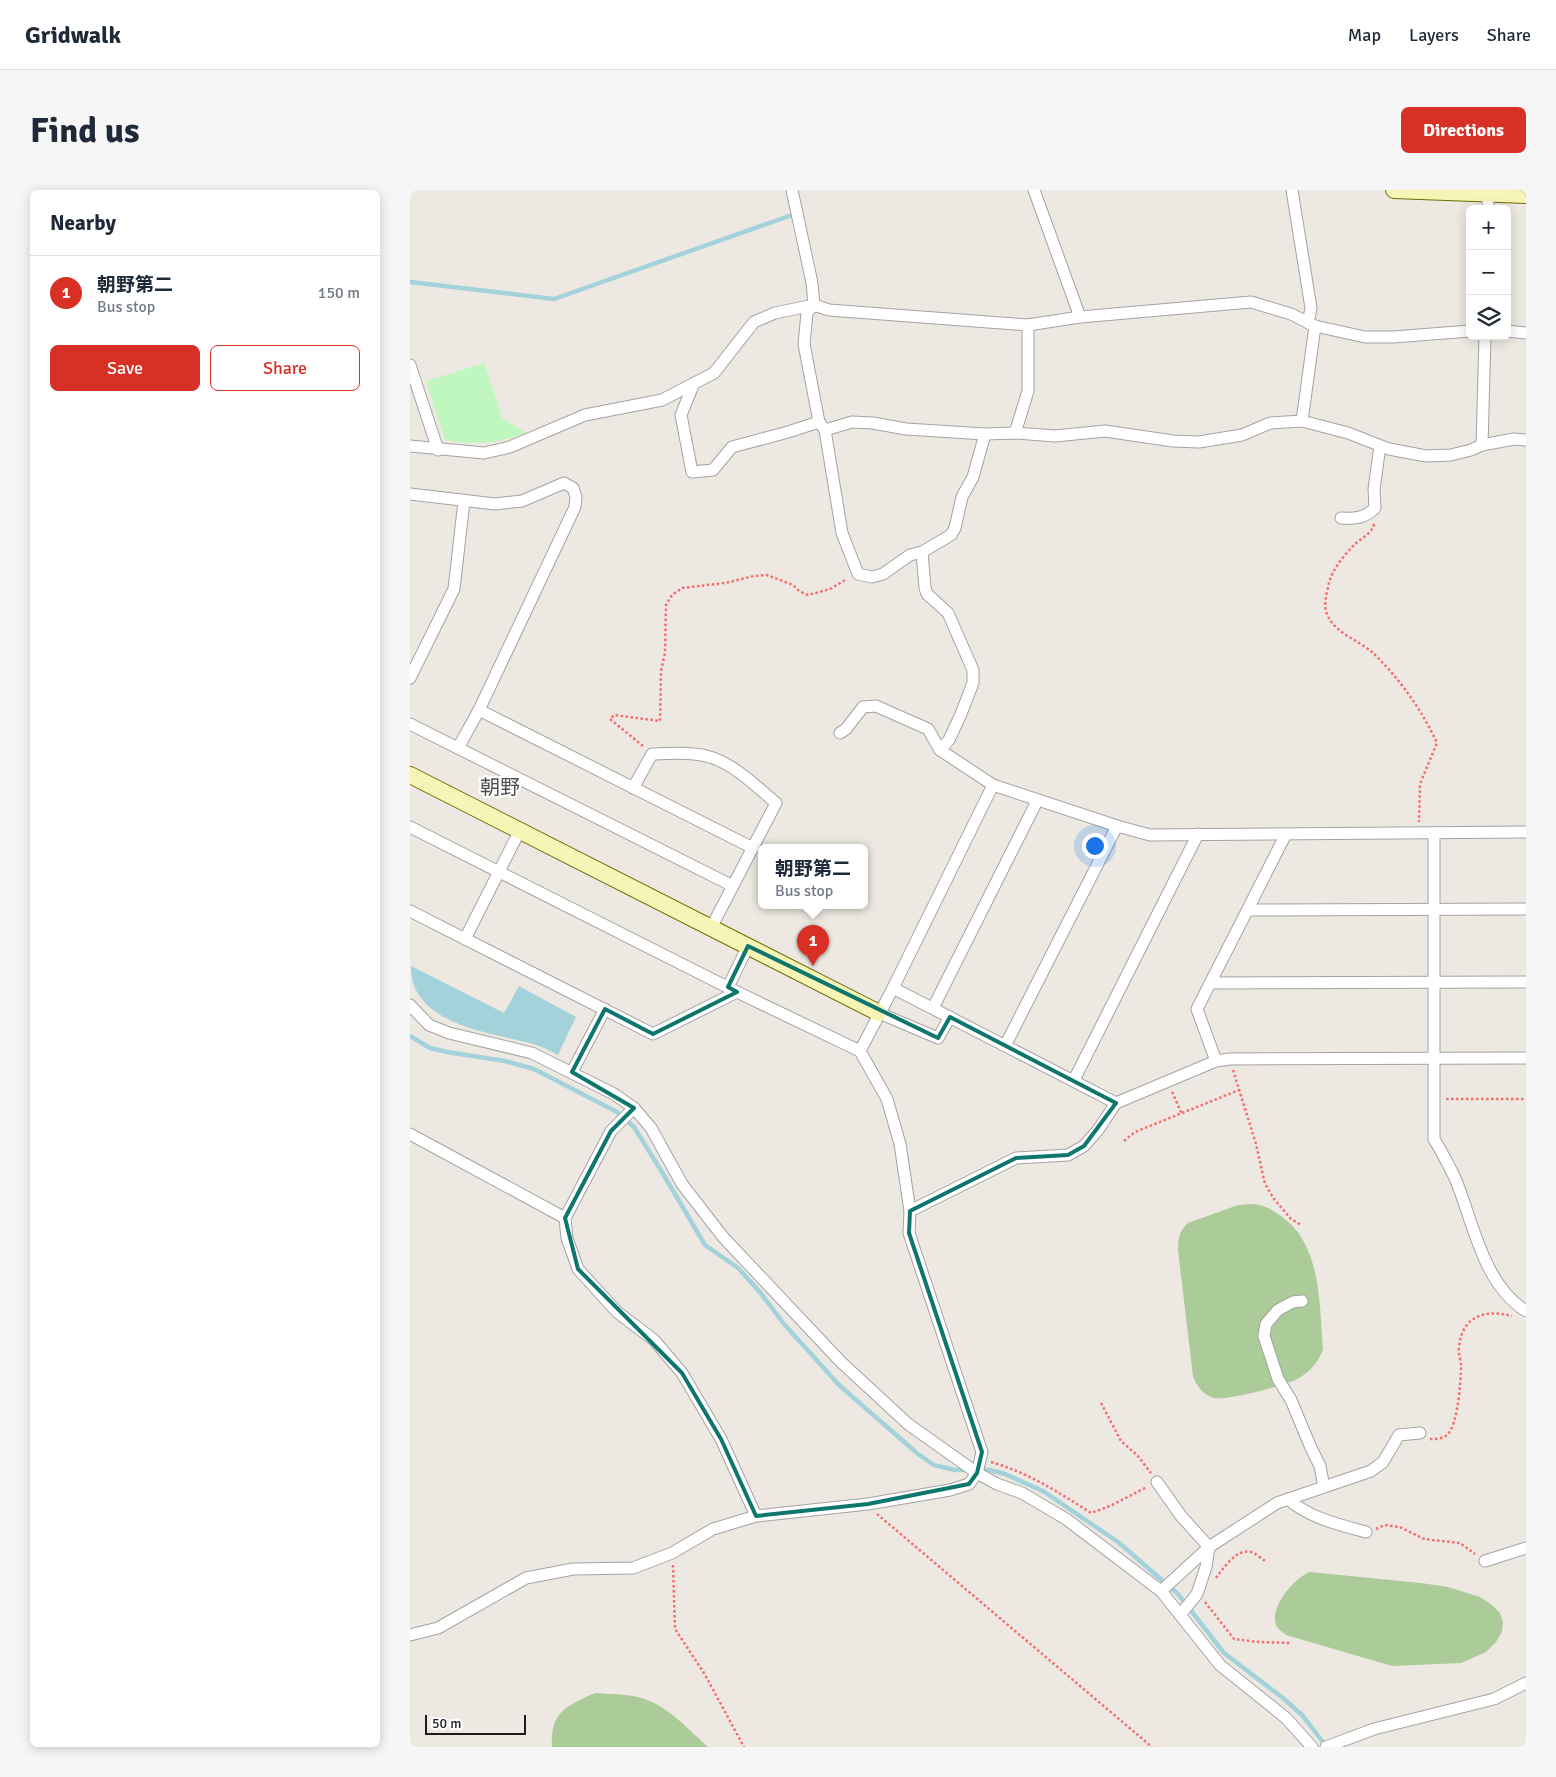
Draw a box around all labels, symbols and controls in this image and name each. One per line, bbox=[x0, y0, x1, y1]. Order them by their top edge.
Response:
text: Gridwalk bbox=[25, 20, 121, 50]
text: Map bbox=[1348, 24, 1381, 46]
text: Layers bbox=[1409, 24, 1459, 46]
text: Share bbox=[1487, 24, 1531, 46]
button: Directions bbox=[1401, 107, 1526, 153]
text: Find us bbox=[30, 109, 140, 152]
map controls bbox=[1466, 205, 1511, 340]
button: + bbox=[1466, 205, 1511, 250]
text: Nearby bbox=[50, 210, 116, 236]
button: − bbox=[1466, 250, 1511, 295]
text: 朝野第二 bbox=[97, 273, 173, 297]
text: 1 bbox=[62, 283, 70, 303]
text: 150 m bbox=[318, 283, 360, 303]
button: layers bbox=[1466, 295, 1511, 340]
text: Bus stop bbox=[97, 297, 155, 317]
button: Save bbox=[50, 345, 200, 391]
button: Share bbox=[210, 345, 360, 391]
district label: 朝野 bbox=[480, 775, 520, 800]
your location bbox=[1082, 833, 1108, 859]
popup bbox=[758, 844, 868, 909]
text: 朝野第二 bbox=[775, 857, 851, 881]
text: Bus stop bbox=[775, 881, 833, 901]
pin: 1 bbox=[797, 925, 829, 966]
scale bar bbox=[425, 1712, 526, 1735]
text: 50 m bbox=[432, 1715, 461, 1732]

